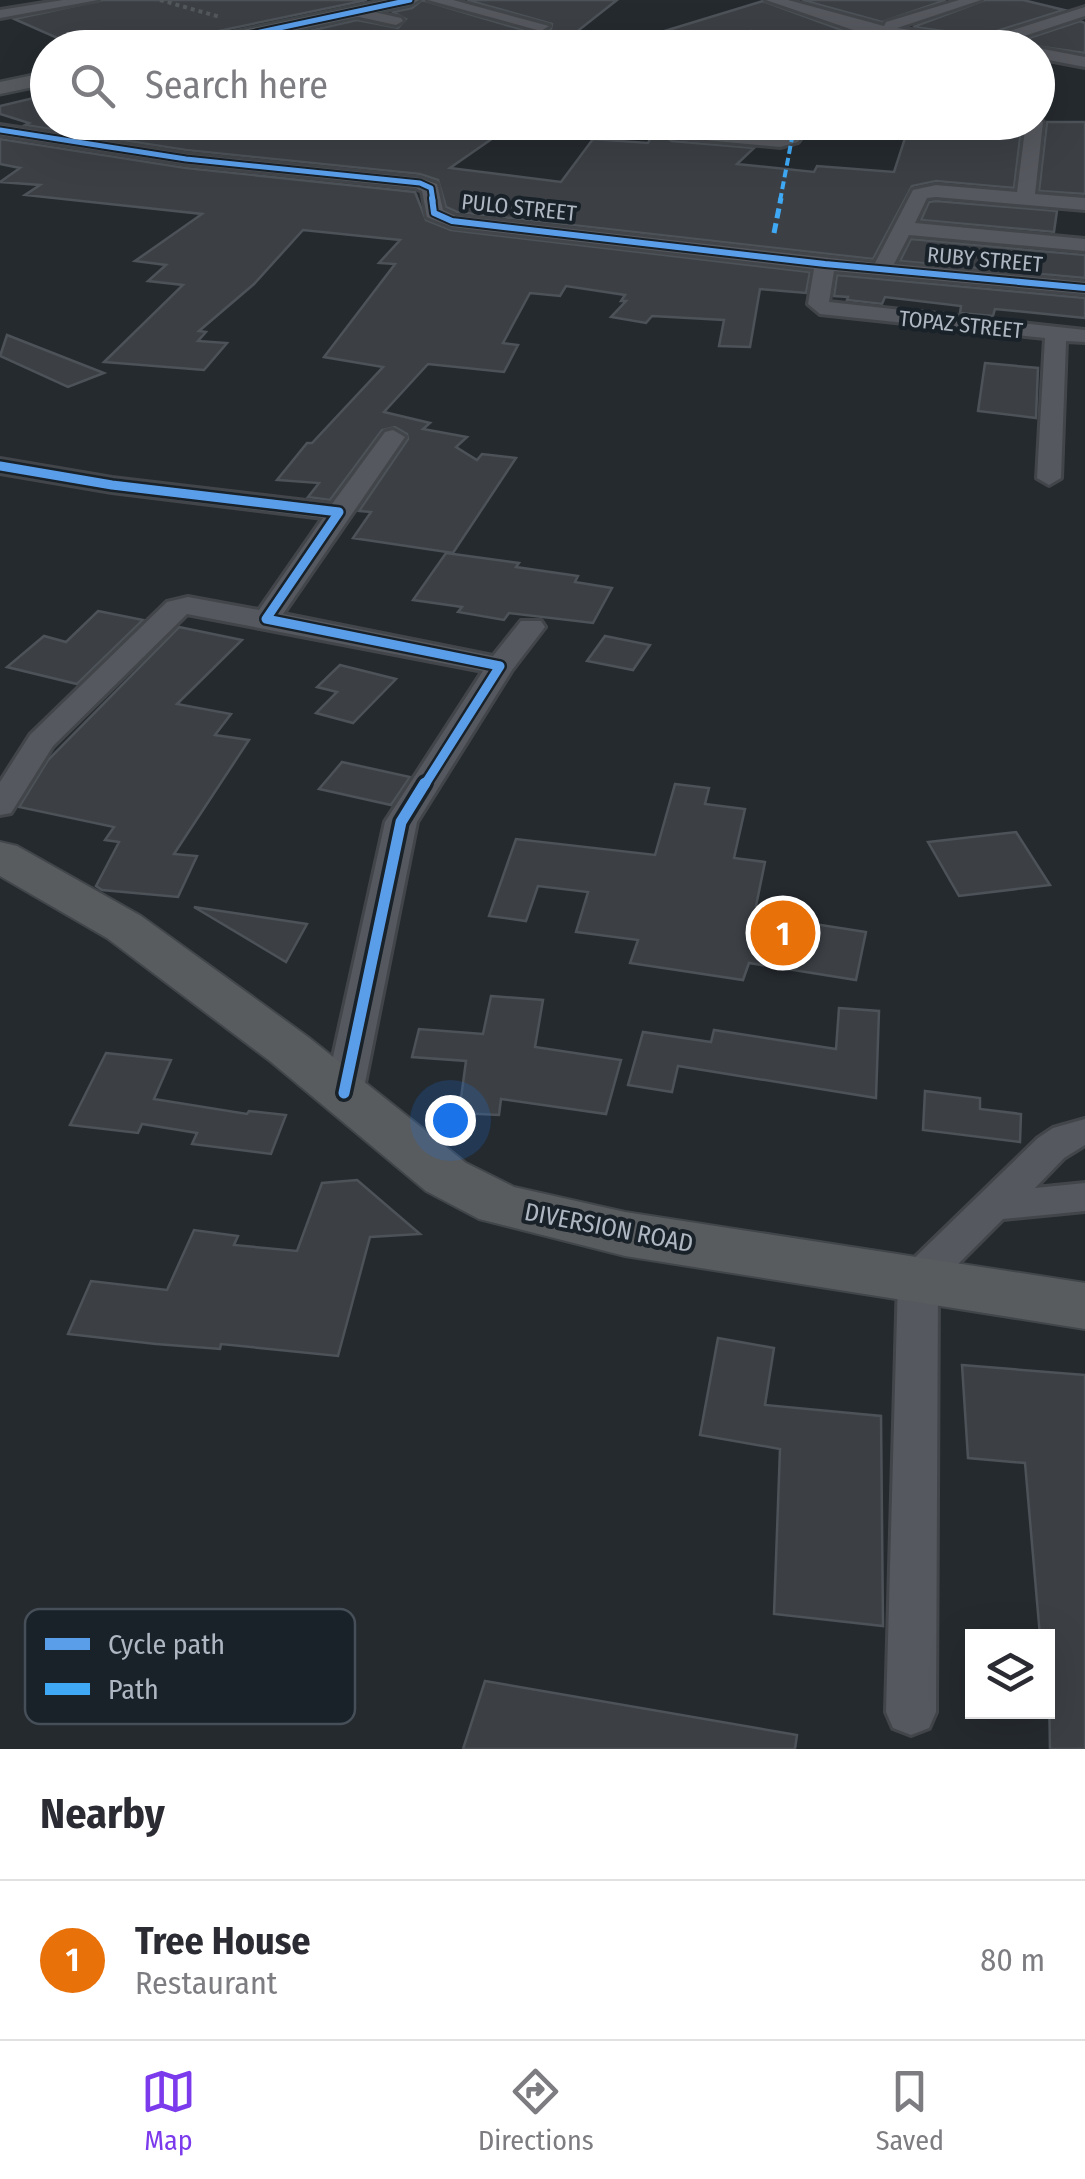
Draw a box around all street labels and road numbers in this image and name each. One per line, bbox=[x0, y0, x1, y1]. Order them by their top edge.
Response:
street label: PULO STREET bbox=[460, 188, 579, 227]
street label: RUBY STREET bbox=[926, 241, 1045, 278]
street label: TOPAZ STREET bbox=[898, 305, 1025, 344]
street label: DIVERSION ROAD bbox=[522, 1197, 696, 1259]

